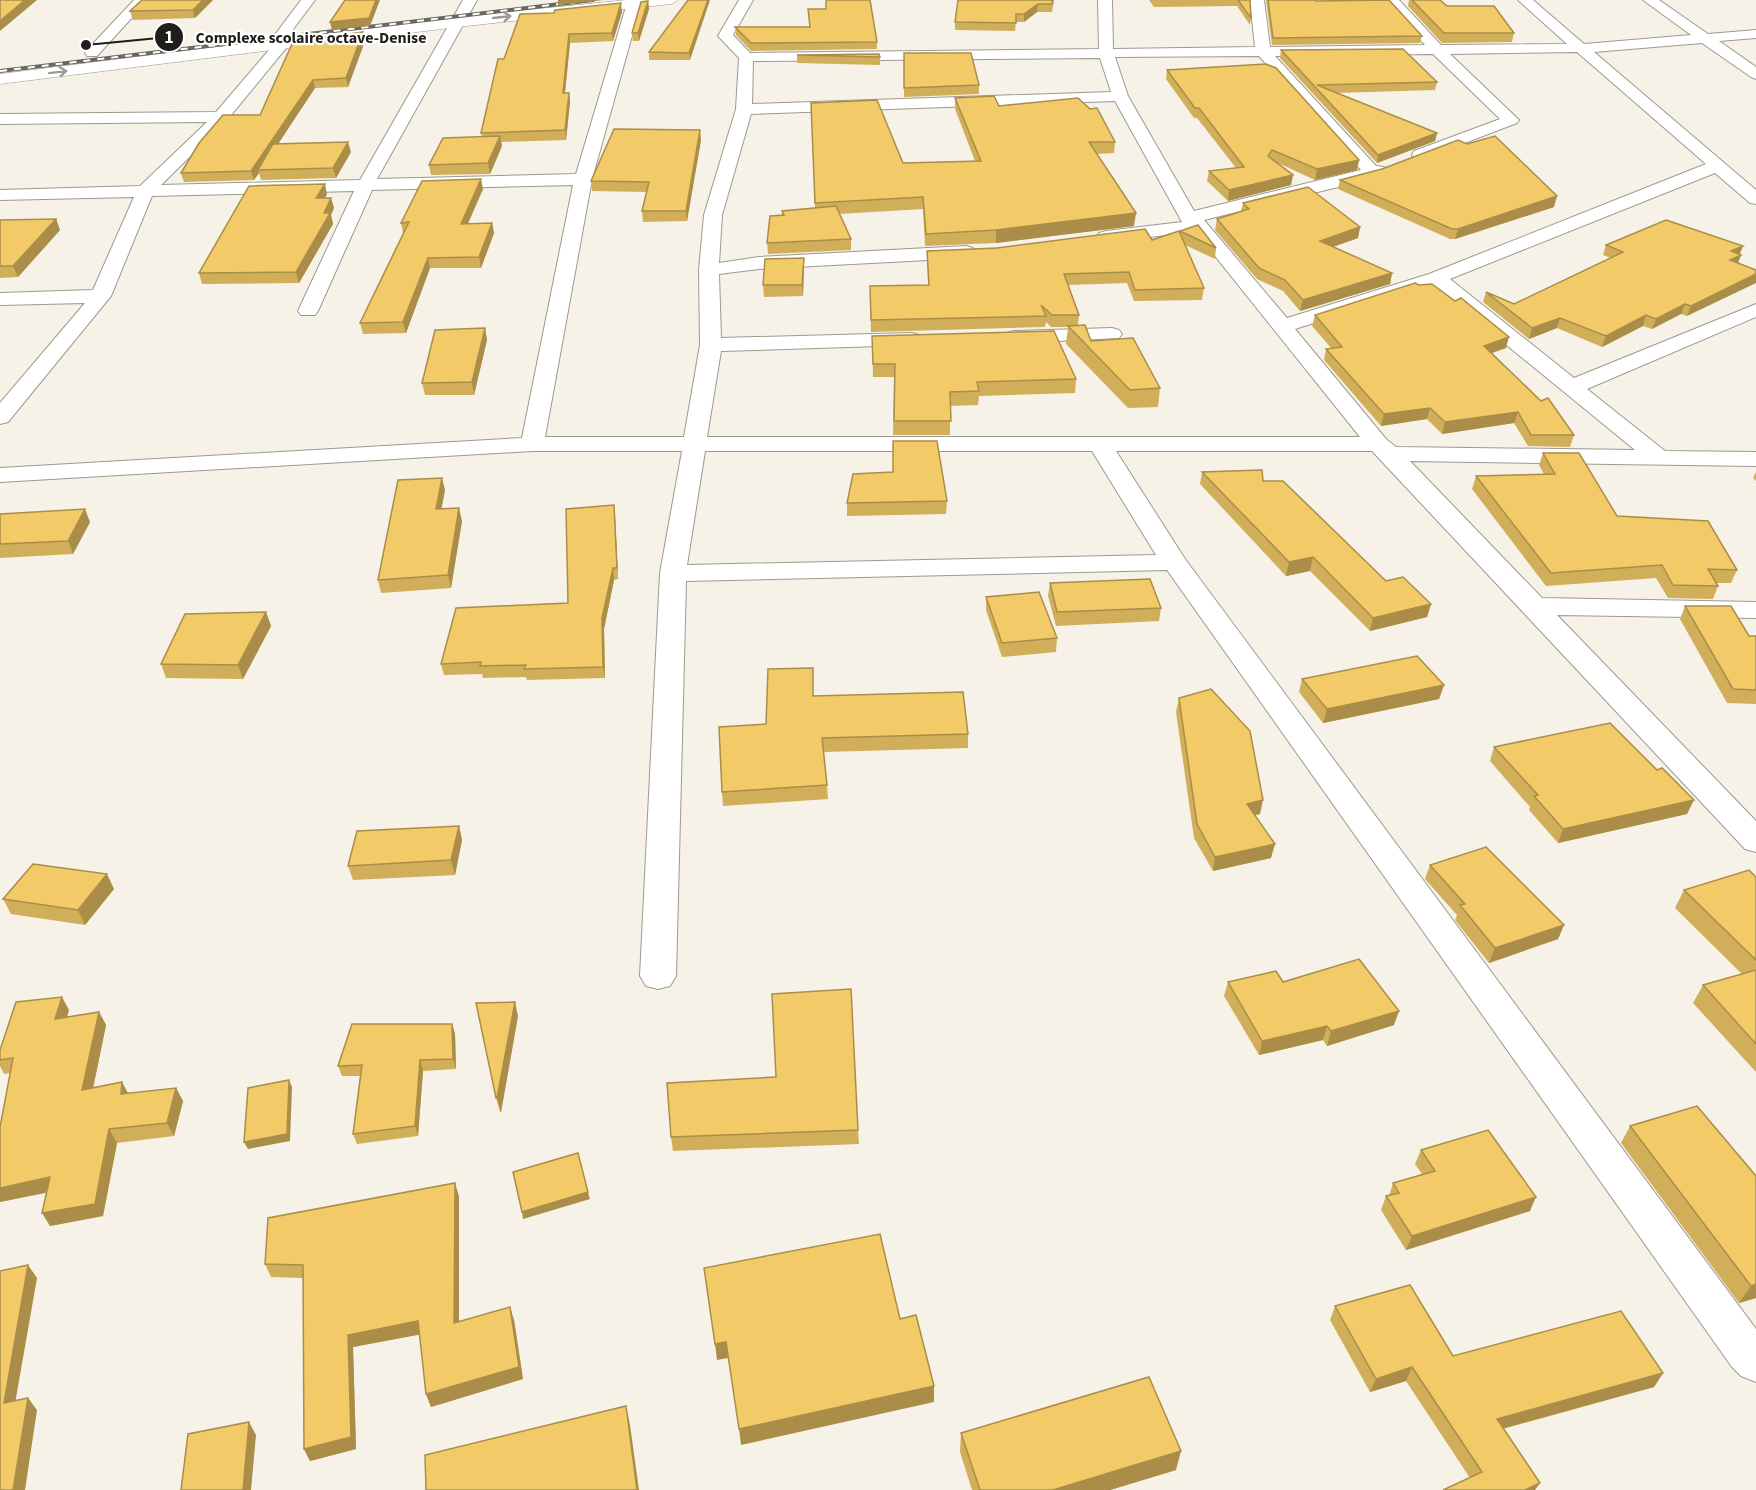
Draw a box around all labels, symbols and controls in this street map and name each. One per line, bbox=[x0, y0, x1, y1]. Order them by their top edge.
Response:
one-way arrow bbox=[491, 11, 511, 22]
callout: Complexe scolaire octave-Denise bbox=[154, 20, 439, 54]
text: 1 bbox=[164, 25, 174, 50]
text: Complexe scolaire octave-Denise bbox=[196, 27, 426, 49]
one-way arrow bbox=[48, 66, 67, 77]

